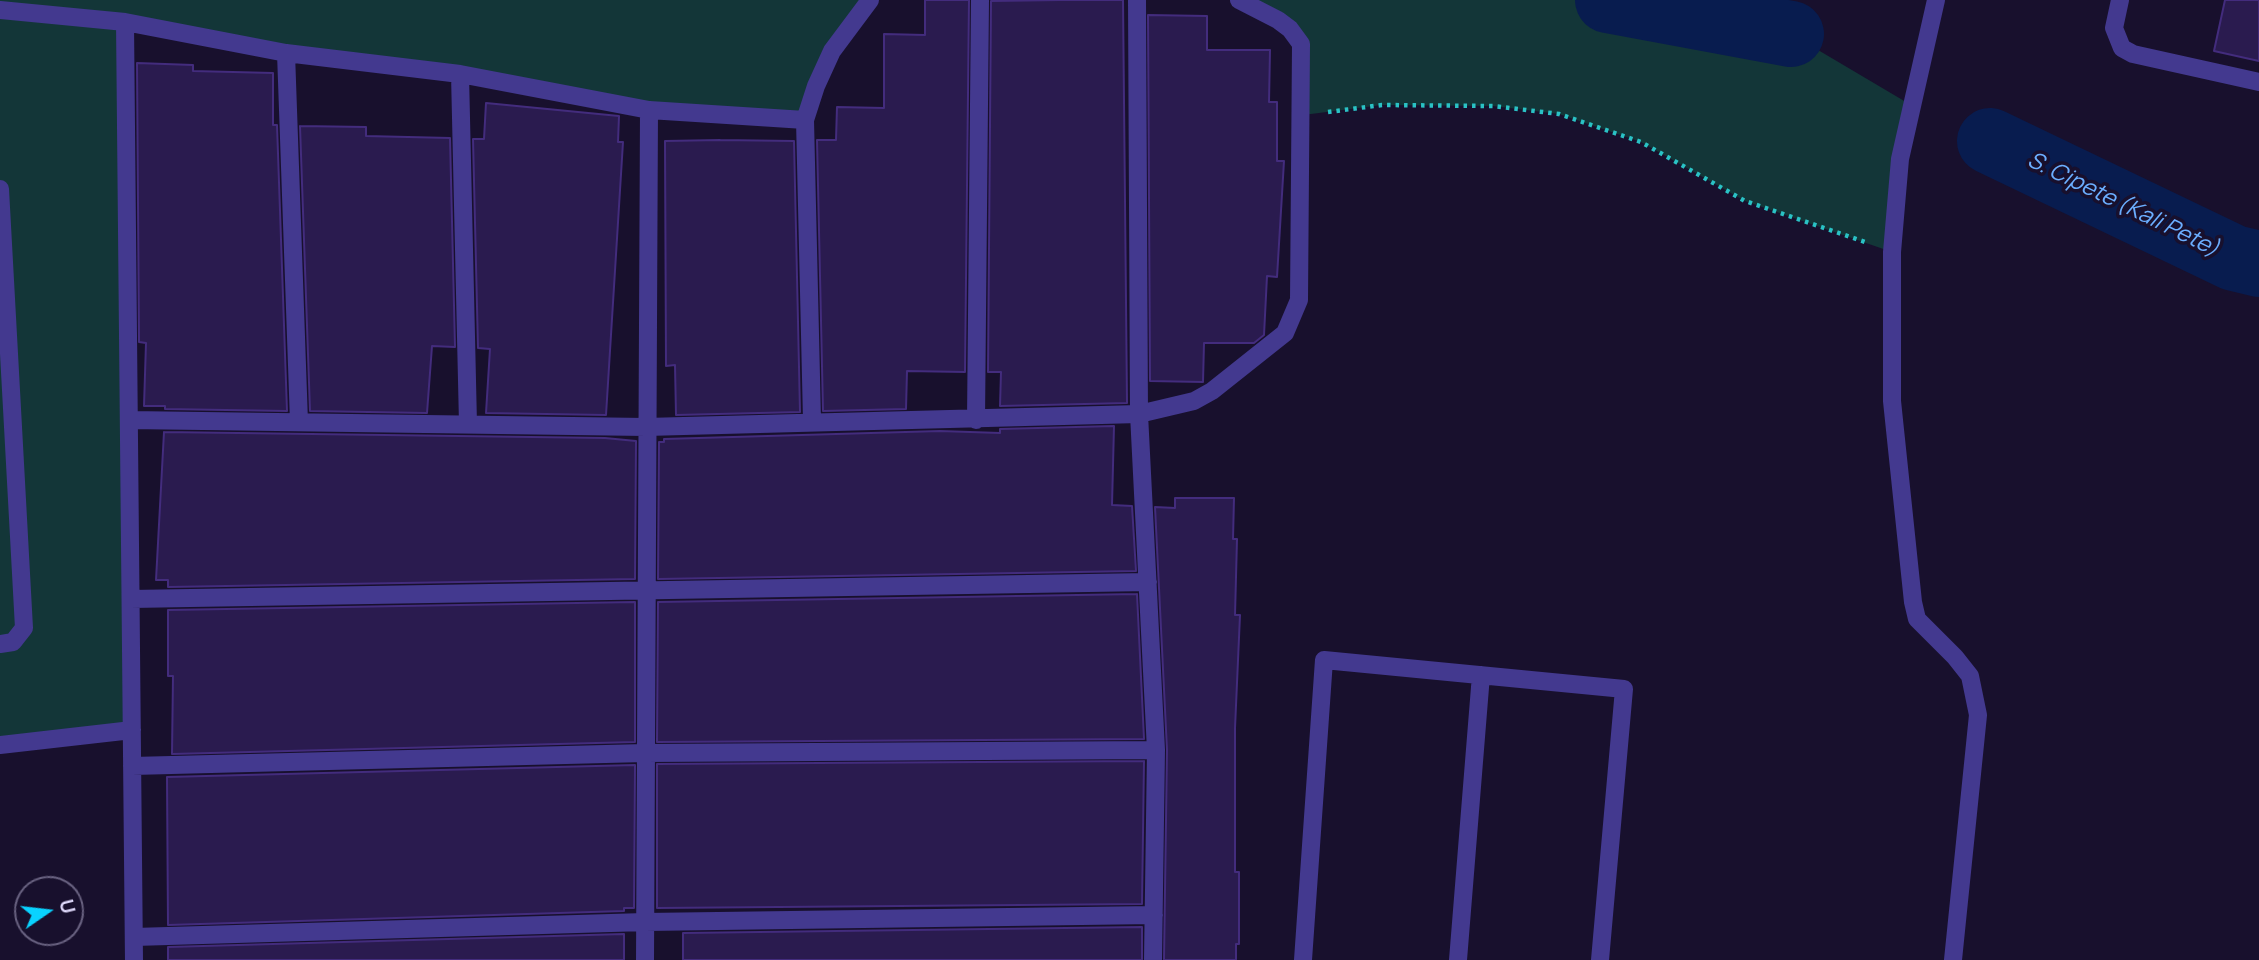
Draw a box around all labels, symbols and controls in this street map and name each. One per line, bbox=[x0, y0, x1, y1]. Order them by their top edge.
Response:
water label: S. Cipete (Kali Pete) bbox=[2023, 147, 2223, 263]
north arrow bbox=[14, 876, 84, 946]
text: U bbox=[53, 897, 82, 916]

